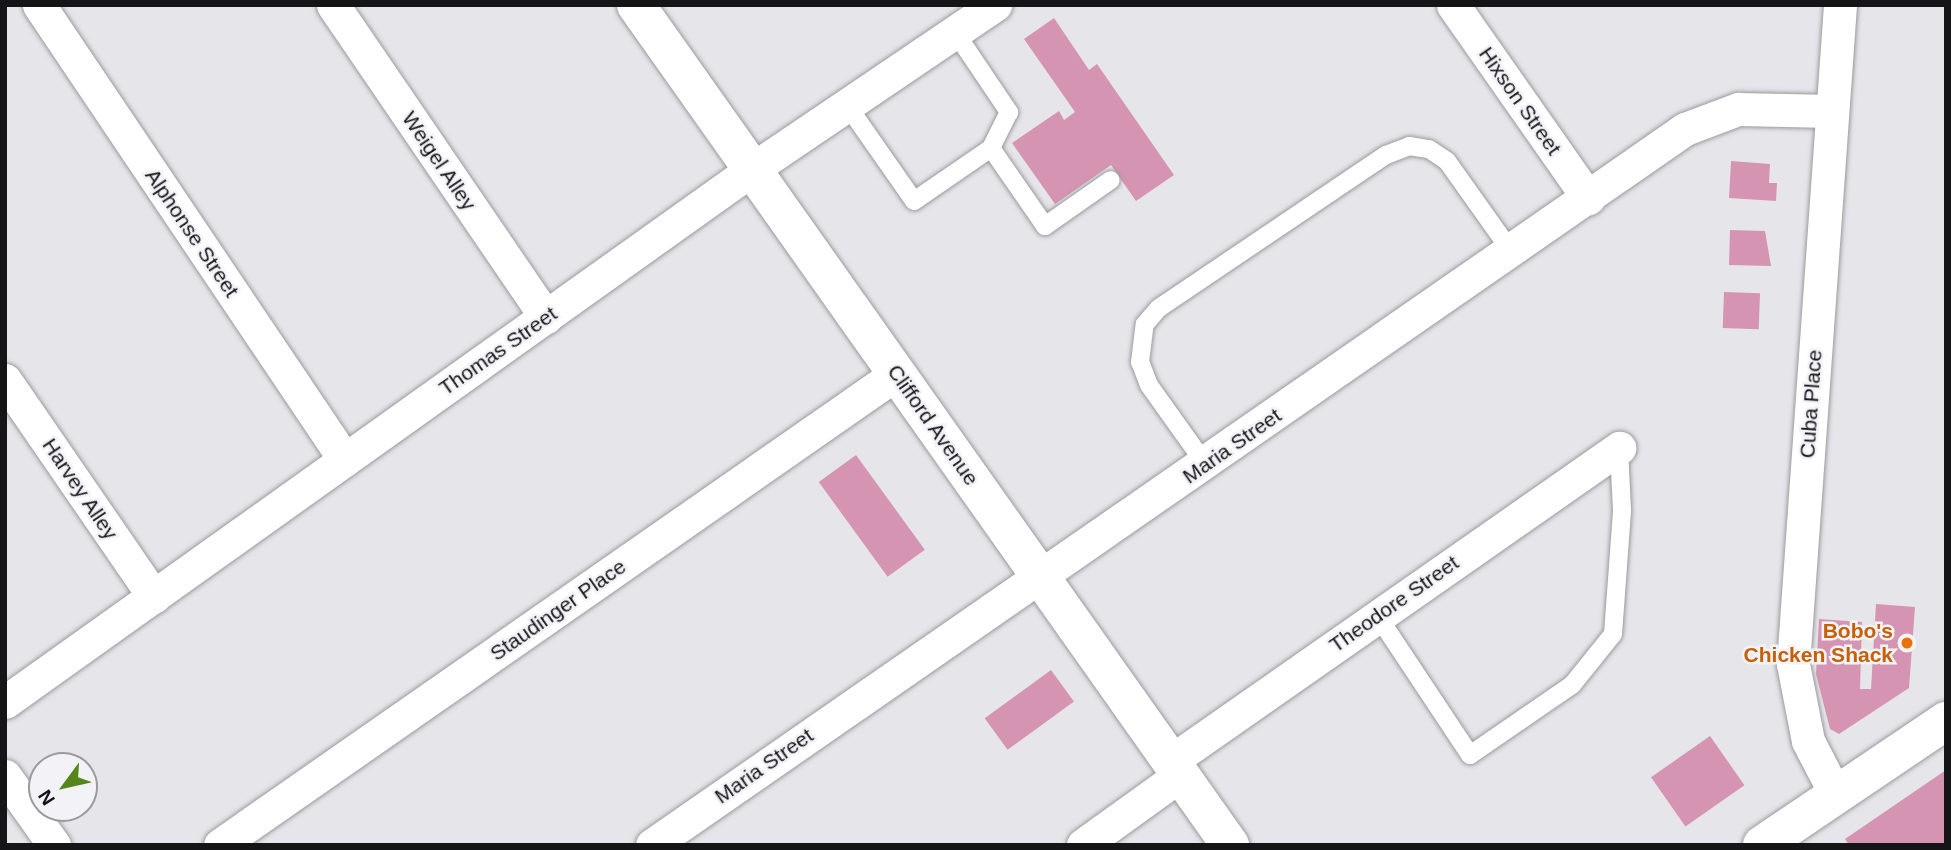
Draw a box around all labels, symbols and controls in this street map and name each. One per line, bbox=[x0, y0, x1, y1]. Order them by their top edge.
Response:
street label: Hixson Street bbox=[1474, 42, 1566, 160]
street label: Weigel Alley bbox=[396, 106, 482, 216]
street label: Alphonse Street bbox=[140, 164, 244, 302]
street label: Thomas Street bbox=[434, 301, 562, 401]
street label: Cuba Place bbox=[1795, 349, 1827, 459]
street label: Clifford Avenue bbox=[882, 359, 984, 491]
street label: Maria Street bbox=[1178, 403, 1286, 489]
street label: Harvey Alley bbox=[37, 433, 123, 545]
street label: Theodore Street bbox=[1325, 550, 1463, 658]
street label: Staudinger Place bbox=[485, 554, 631, 666]
place label: Bobo's Chicken Shack bbox=[1744, 618, 1893, 668]
marker: Bobo's Chicken Shack bbox=[1899, 635, 1915, 651]
street label: Maria Street bbox=[710, 723, 818, 809]
north arrow bbox=[28, 752, 98, 822]
text: N bbox=[34, 786, 59, 809]

